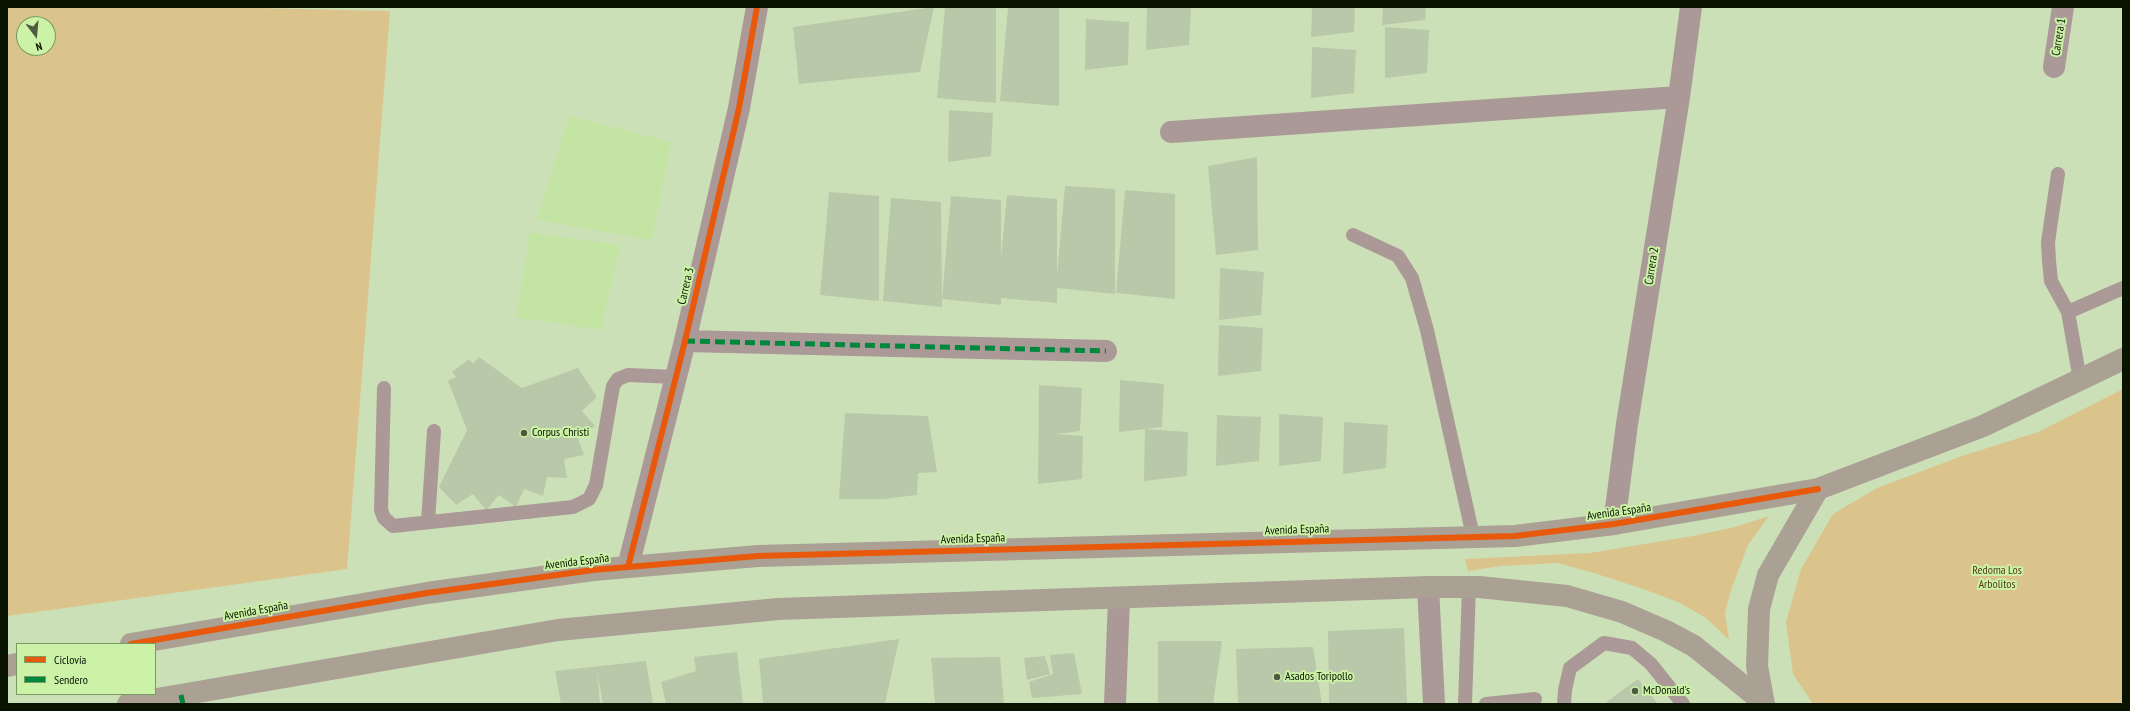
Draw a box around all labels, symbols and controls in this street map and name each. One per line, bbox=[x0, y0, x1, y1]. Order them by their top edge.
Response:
north arrow bbox=[16, 16, 56, 56]
street label: Carrera 1 bbox=[2049, 17, 2069, 57]
text: N bbox=[34, 39, 44, 54]
street label: Carrera 2 bbox=[1642, 246, 1662, 286]
street label: Carrera 3 bbox=[675, 266, 697, 306]
place label: Corpus Christi bbox=[532, 426, 589, 440]
marker: Corpus Christi bbox=[519, 428, 529, 438]
street label: Avenida España bbox=[1586, 500, 1652, 524]
street label: Avenida España bbox=[1264, 522, 1330, 538]
street label: Avenida España bbox=[940, 531, 1006, 547]
street label: Avenida España bbox=[544, 551, 610, 573]
park label: Redoma Los Arbolitos bbox=[1972, 564, 2022, 592]
street label: Avenida España bbox=[223, 598, 289, 624]
legend bbox=[16, 643, 156, 695]
text: Ciclovía bbox=[54, 652, 86, 667]
place label: Asados Toripollo bbox=[1285, 670, 1353, 684]
text: Sendero bbox=[54, 672, 88, 687]
marker: Asados Toripollo bbox=[1272, 672, 1282, 682]
place label: McDonald's bbox=[1643, 684, 1690, 698]
marker: McDonald's bbox=[1630, 686, 1640, 696]

